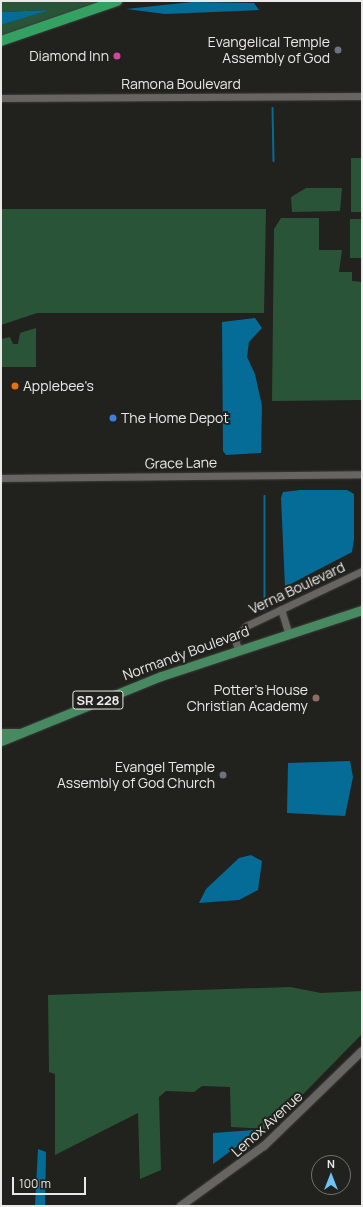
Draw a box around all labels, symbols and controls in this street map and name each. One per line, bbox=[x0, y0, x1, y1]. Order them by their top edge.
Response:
place label: Evangelical Temple Assembly of God bbox=[208, 34, 330, 66]
marker: Evangelical Temple Assembly of God bbox=[333, 45, 343, 55]
place label: Diamond Inn bbox=[29, 48, 109, 64]
marker: Diamond Inn bbox=[112, 51, 122, 61]
street label: Ramona Boulevard bbox=[121, 76, 241, 92]
place label: Applebee's bbox=[23, 378, 94, 394]
marker: Applebee's bbox=[10, 381, 20, 391]
place label: The Home Depot bbox=[121, 410, 229, 426]
marker: The Home Depot bbox=[108, 413, 118, 423]
street label: Grace Lane bbox=[145, 454, 217, 472]
street label: Verna Boulevard bbox=[246, 558, 348, 618]
street label: Normandy Boulevard bbox=[120, 622, 252, 684]
place label: Potter's House Christian Academy bbox=[187, 682, 308, 714]
road number: SR 228 bbox=[72, 689, 124, 711]
marker: Potter's House Christian Academy bbox=[311, 693, 321, 703]
place label: Evangel Temple Assembly of God Church bbox=[57, 759, 215, 792]
marker: Evangel Temple Assembly of God Church bbox=[218, 770, 228, 780]
street label: Lenox Avenue bbox=[228, 1088, 306, 1160]
north arrow bbox=[311, 1155, 351, 1195]
text: N bbox=[327, 1156, 335, 1171]
scale bar bbox=[14, 1169, 88, 1195]
text: 100 m bbox=[19, 1175, 51, 1192]

